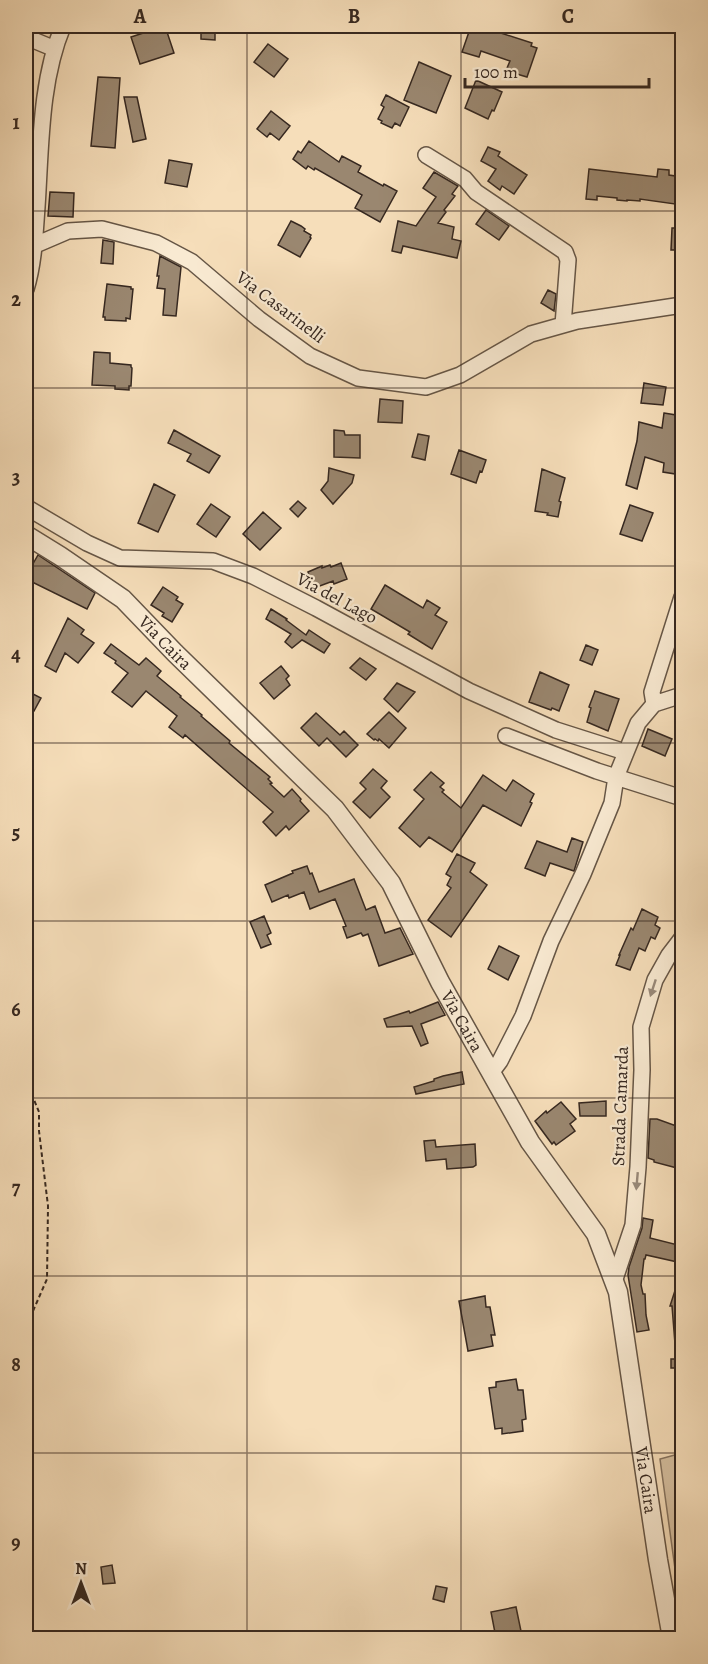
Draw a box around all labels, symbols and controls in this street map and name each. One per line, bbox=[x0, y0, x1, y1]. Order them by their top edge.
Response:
text: A bbox=[133, 3, 147, 30]
text: B bbox=[348, 3, 360, 30]
text: C bbox=[562, 3, 574, 30]
scale bar bbox=[465, 51, 650, 89]
text: 100 m bbox=[474, 60, 518, 84]
text: 1 bbox=[12, 109, 20, 136]
street label: Via Casarinelli bbox=[231, 265, 331, 349]
text: 2 bbox=[11, 286, 21, 313]
text: 3 bbox=[12, 464, 20, 491]
street label: Via del Lago bbox=[291, 566, 382, 629]
street label: Via Caira bbox=[133, 610, 198, 676]
text: 4 bbox=[11, 641, 21, 668]
text: 5 bbox=[12, 819, 20, 846]
one-way arrow bbox=[648, 979, 657, 997]
street label: Via Caira bbox=[435, 985, 489, 1057]
text: 6 bbox=[11, 996, 21, 1023]
street label: Strada Camarda bbox=[606, 1045, 634, 1166]
one-way arrow bbox=[632, 1171, 641, 1190]
text: 7 bbox=[12, 1174, 21, 1201]
text: 8 bbox=[11, 1351, 21, 1378]
street label: Via Caira bbox=[629, 1444, 663, 1516]
text: 9 bbox=[11, 1529, 21, 1556]
north arrow bbox=[51, 1553, 111, 1613]
text: N bbox=[75, 1558, 87, 1580]

